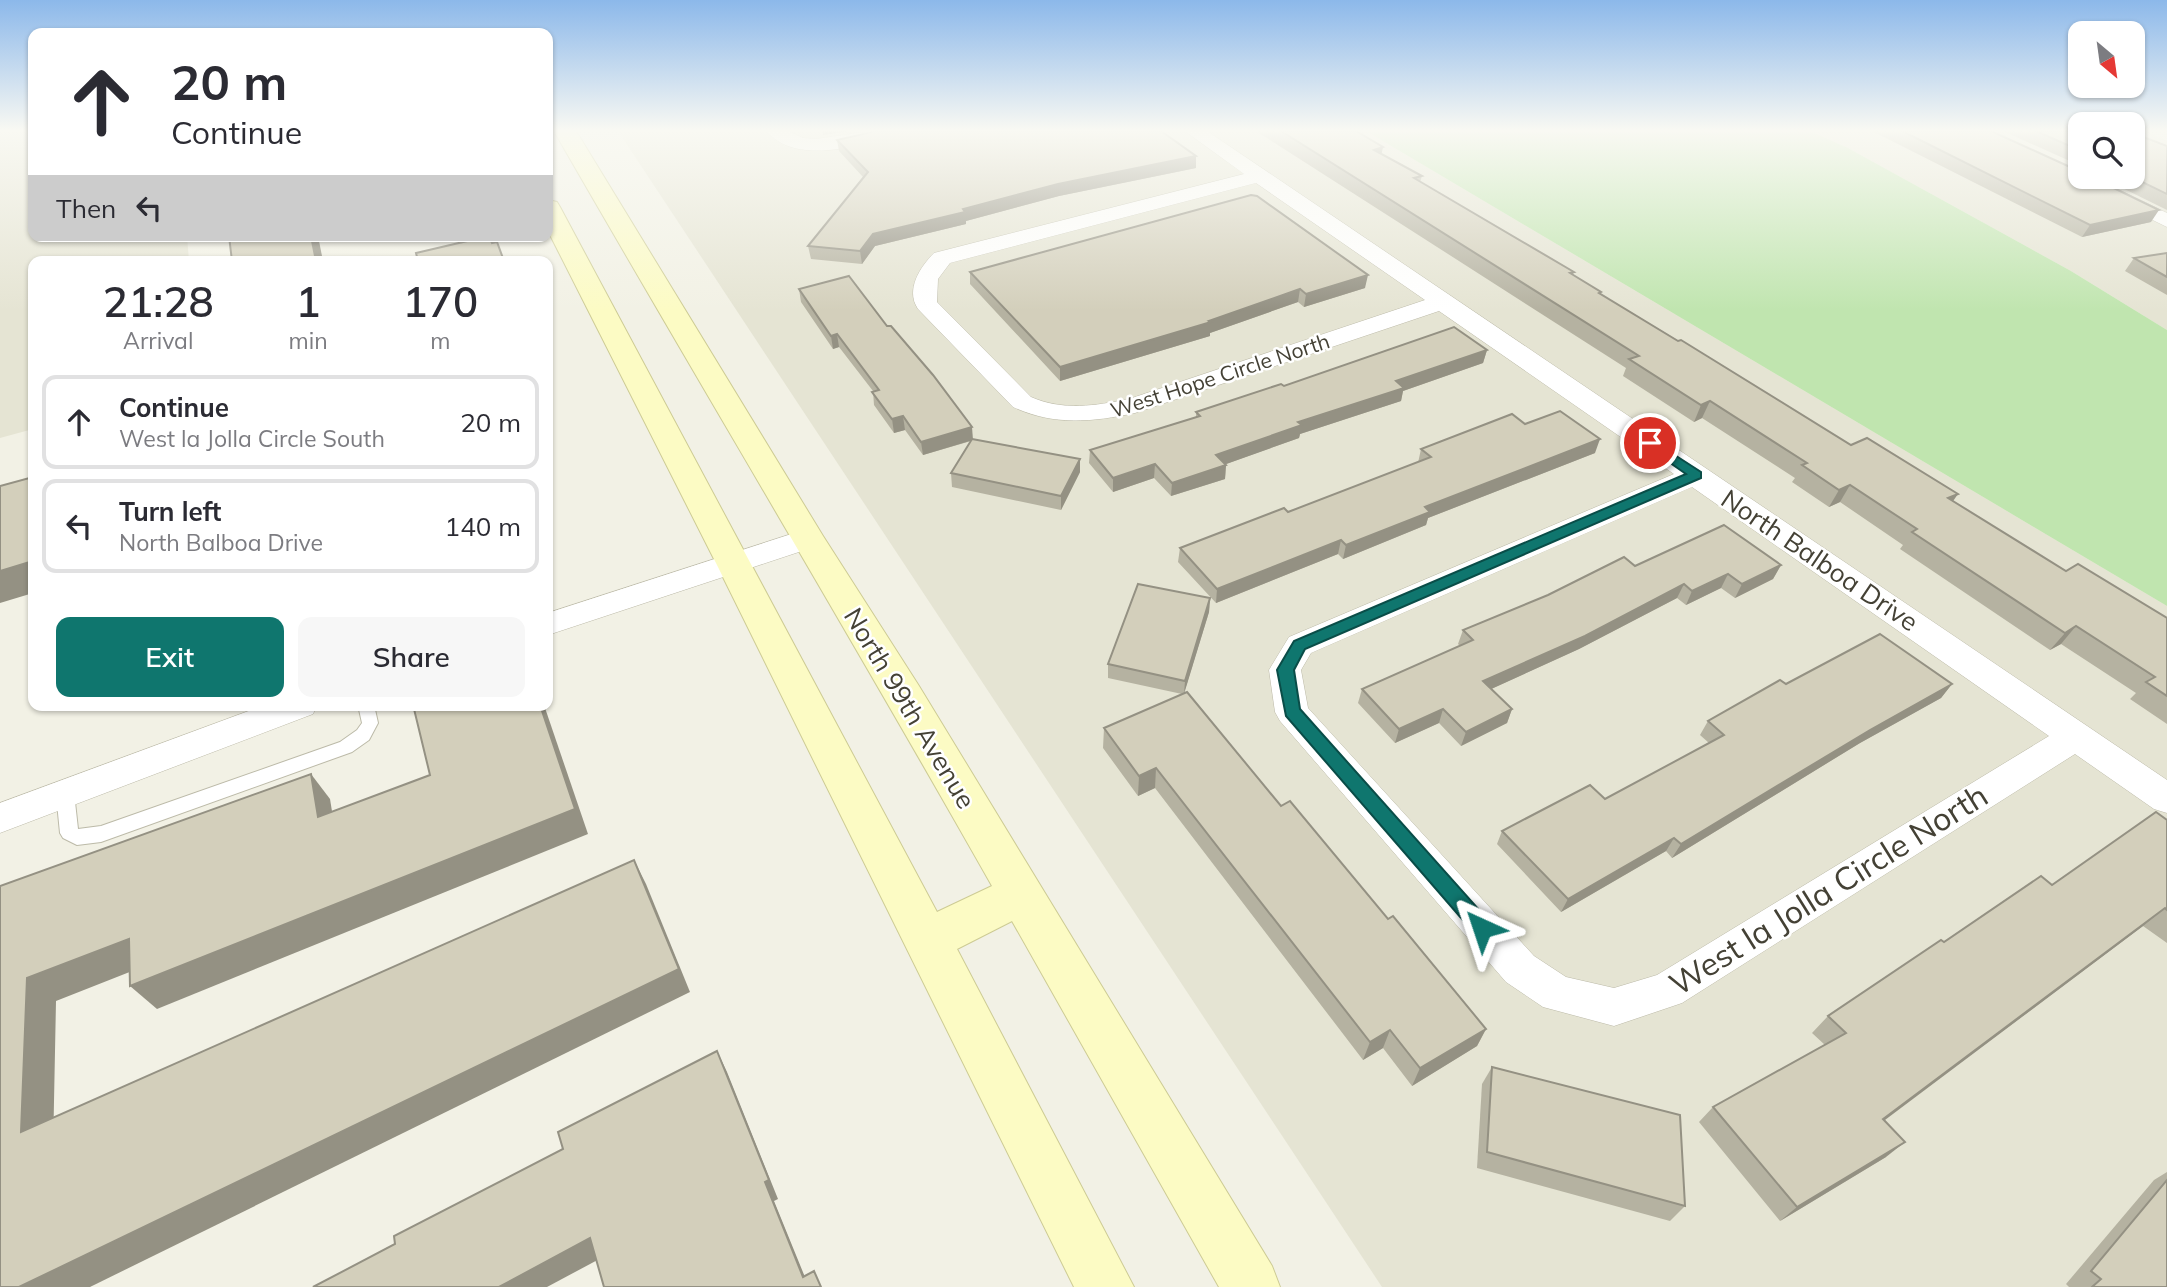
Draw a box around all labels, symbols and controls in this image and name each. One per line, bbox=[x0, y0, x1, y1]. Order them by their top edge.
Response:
north arrow bbox=[2068, 21, 2146, 98]
map controls bbox=[2068, 21, 2145, 189]
text: 20 m bbox=[171, 51, 287, 112]
icon: ahead bbox=[56, 56, 147, 147]
text: Continue bbox=[171, 112, 302, 152]
button: search bbox=[2068, 112, 2145, 189]
icon: left bbox=[130, 189, 168, 227]
text: Then bbox=[56, 192, 116, 225]
text: 21:28 bbox=[103, 275, 214, 328]
text: 1 bbox=[295, 275, 321, 328]
text: 170 bbox=[403, 275, 478, 328]
text: Arrival bbox=[123, 326, 193, 355]
text: min bbox=[288, 326, 328, 355]
text: m bbox=[430, 326, 450, 355]
street label: West Hope Circle North bbox=[1107, 327, 1333, 423]
text: Continue bbox=[119, 391, 229, 424]
icon: ahead bbox=[60, 403, 98, 441]
text: 20 m bbox=[460, 406, 521, 439]
pin bbox=[1620, 413, 1680, 473]
text: West la Jolla Circle South bbox=[119, 424, 385, 453]
icon: arrive bbox=[1631, 424, 1669, 462]
street label: North Balboa Drive bbox=[1715, 482, 1925, 638]
text: Turn left bbox=[119, 495, 221, 528]
icon: left bbox=[60, 507, 98, 545]
text: 140 m bbox=[445, 510, 521, 543]
text: North Balboa Drive bbox=[119, 528, 323, 557]
street label: North 99th Avenue bbox=[837, 602, 983, 814]
button: Exit bbox=[56, 617, 284, 697]
button: Share bbox=[298, 617, 525, 697]
street label: West la Jolla Circle North bbox=[1661, 775, 1995, 1003]
position arrow bbox=[1445, 891, 1519, 965]

